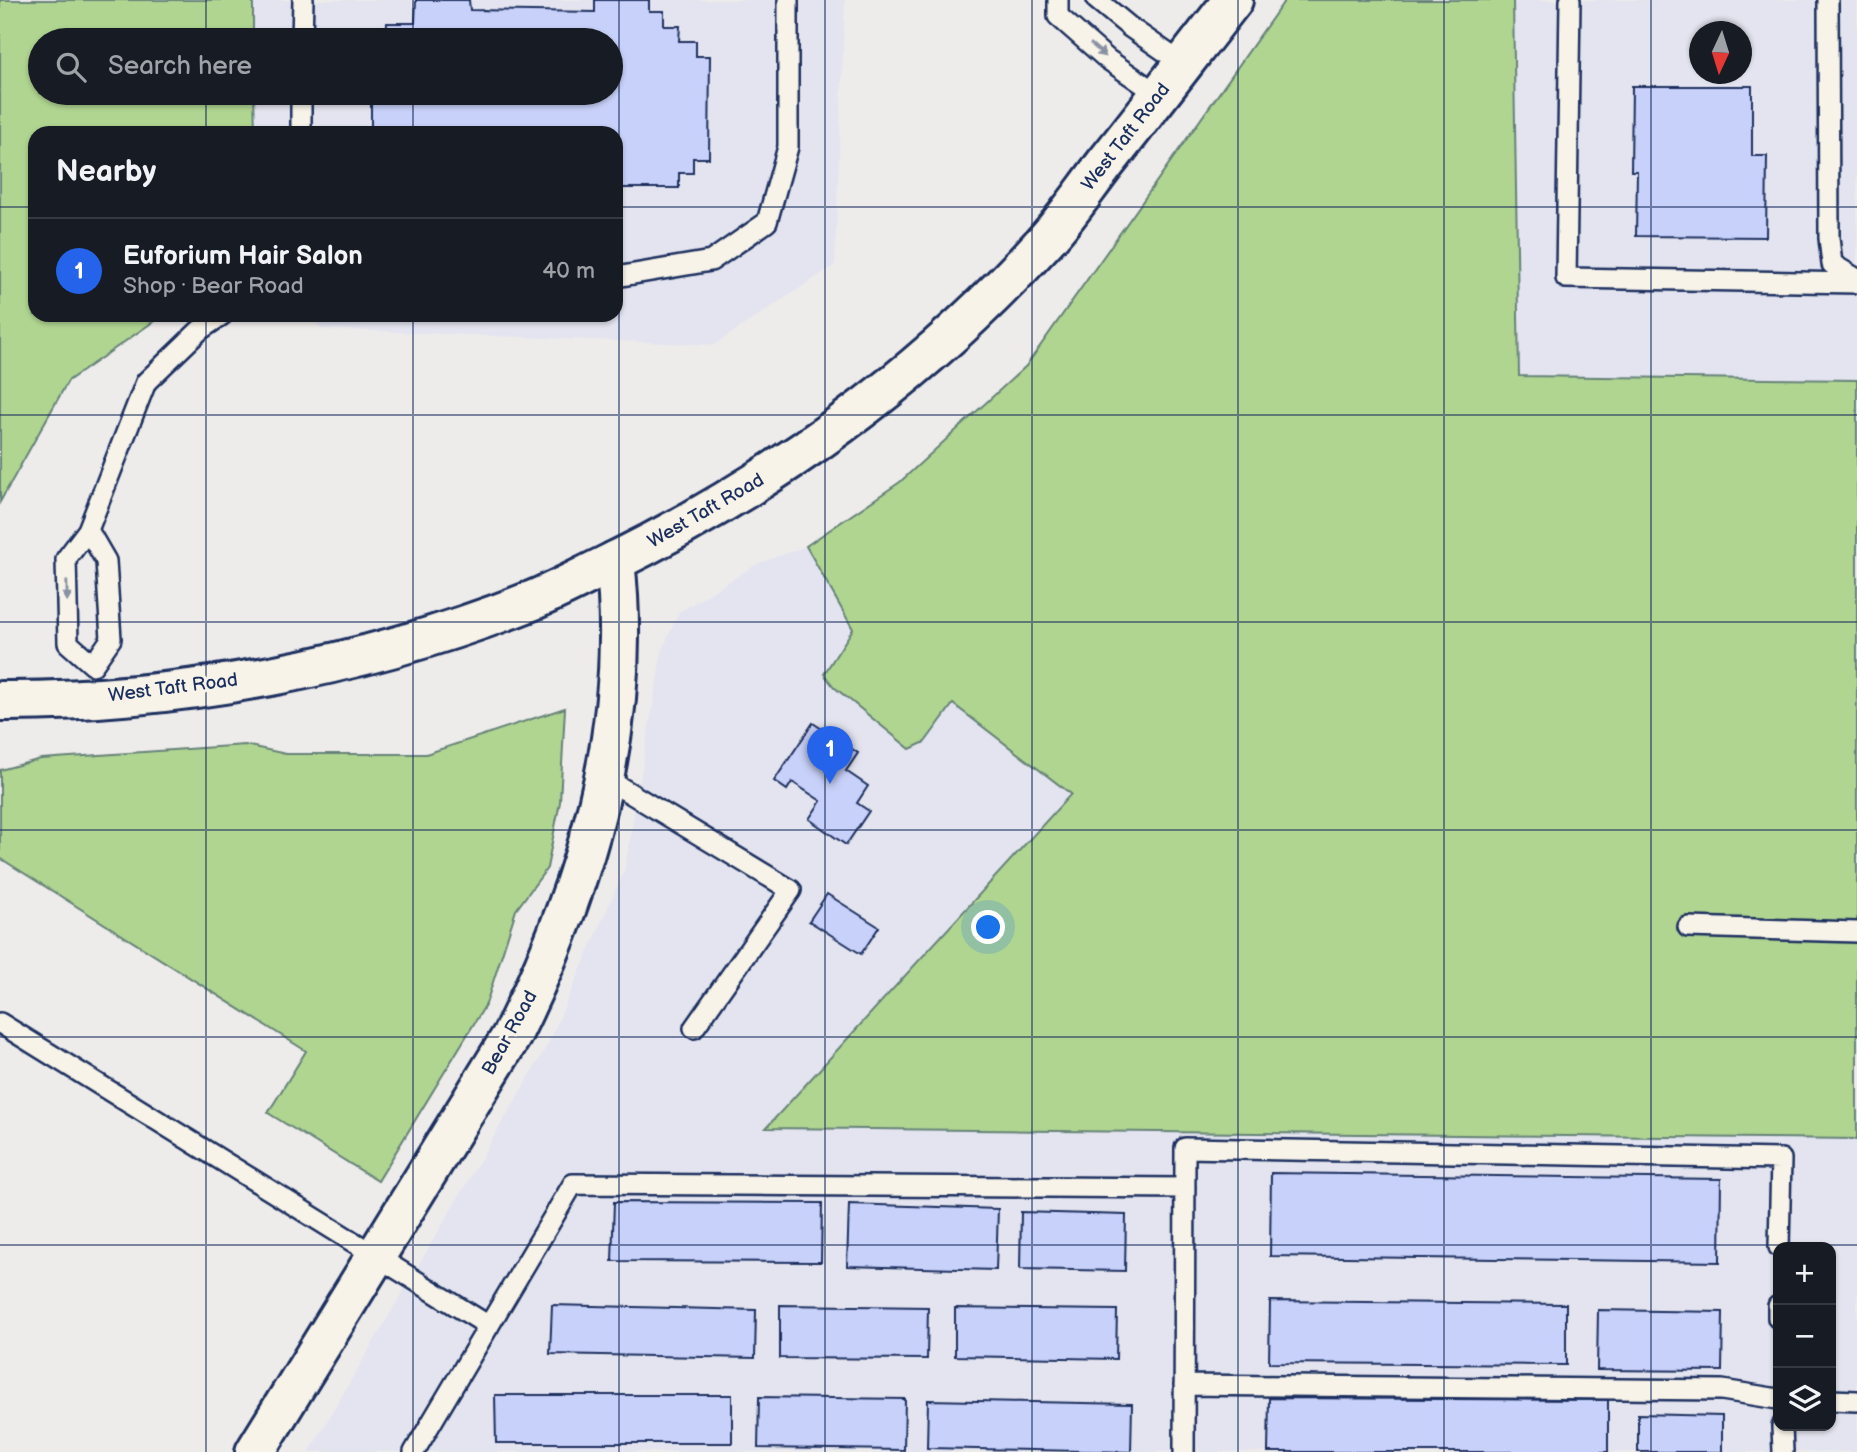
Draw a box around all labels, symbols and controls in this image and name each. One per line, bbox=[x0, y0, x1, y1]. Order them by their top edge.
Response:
north arrow bbox=[1689, 21, 1752, 84]
search box bbox=[28, 28, 623, 105]
one-way arrow bbox=[1089, 42, 1106, 58]
icon: search bbox=[52, 48, 90, 86]
text: Search here bbox=[108, 51, 252, 82]
street label: West Taft Road bbox=[1077, 79, 1175, 195]
text: Nearby bbox=[56, 154, 156, 190]
text: Euforium Hair Salon bbox=[123, 241, 363, 272]
text: 1 bbox=[74, 257, 84, 285]
text: 40 m bbox=[542, 257, 595, 285]
text: Shop · Bear Road bbox=[123, 272, 304, 300]
street label: West Taft Road bbox=[644, 468, 768, 554]
one-way arrow bbox=[62, 580, 73, 602]
street label: West Taft Road bbox=[107, 669, 239, 707]
pin: 1 bbox=[807, 726, 853, 784]
your location bbox=[971, 910, 1005, 944]
street label: Bear Road bbox=[477, 987, 543, 1079]
map controls bbox=[1773, 1242, 1836, 1431]
button: + bbox=[1773, 1242, 1836, 1305]
button: − bbox=[1773, 1305, 1836, 1368]
button: layers bbox=[1773, 1368, 1836, 1431]

